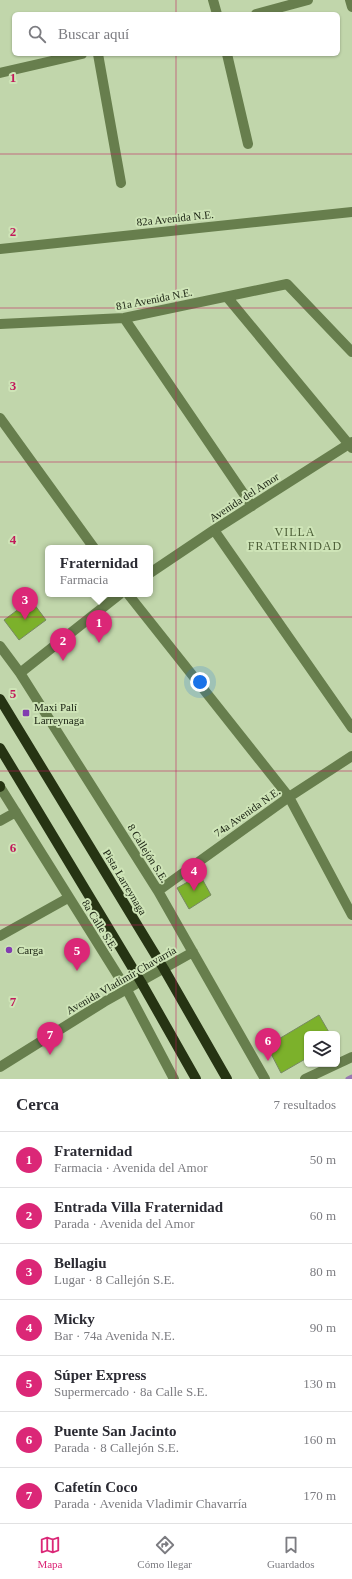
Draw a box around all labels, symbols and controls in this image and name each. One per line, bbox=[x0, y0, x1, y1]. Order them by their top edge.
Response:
search box bbox=[12, 12, 340, 56]
icon: search bbox=[26, 23, 48, 45]
text: Buscar aquí bbox=[58, 26, 129, 42]
text: 1 bbox=[10, 70, 16, 85]
street label: 82a Avenida N.E. bbox=[136, 208, 214, 228]
text: 2 bbox=[10, 224, 16, 239]
street label: 81a Avenida N.E. bbox=[115, 286, 193, 312]
text: 3 bbox=[10, 378, 17, 393]
street label: Avenida del Amor bbox=[207, 470, 281, 524]
district label: VILLA FRATERNIDAD bbox=[248, 525, 342, 553]
text: 4 bbox=[10, 532, 17, 547]
popup bbox=[45, 545, 153, 597]
text: Fraternidad bbox=[60, 555, 138, 571]
text: Farmacia bbox=[60, 572, 108, 587]
pin: 3 bbox=[12, 587, 38, 620]
pin: 1 bbox=[86, 610, 112, 643]
pin: 2 bbox=[50, 628, 76, 661]
your location bbox=[190, 672, 210, 692]
text: 5 bbox=[10, 686, 17, 701]
place label: Maxi Palí Larreynaga bbox=[34, 701, 84, 726]
marker: Maxi Palí Larreynaga bbox=[21, 708, 31, 718]
street label: 74a Avenida N.E. bbox=[212, 785, 282, 839]
street label: 8 Callejón S.E. bbox=[125, 822, 171, 885]
text: 6 bbox=[10, 840, 17, 855]
street label: Pista Larreynaga bbox=[101, 847, 149, 917]
pin: 4 bbox=[181, 858, 207, 891]
street label: 8a Calle S.E. bbox=[80, 897, 120, 953]
pin: 5 bbox=[64, 938, 90, 971]
place label: Carga bbox=[17, 944, 43, 956]
street label: Avenida Vladimir Chavarría bbox=[64, 944, 178, 1016]
marker: Carga bbox=[4, 945, 14, 955]
text: 7 bbox=[10, 994, 17, 1009]
pin: 7 bbox=[37, 1022, 63, 1055]
pin: 6 bbox=[255, 1028, 281, 1061]
map controls bbox=[304, 1031, 340, 1067]
button: layers bbox=[304, 1031, 340, 1067]
text: Cerca bbox=[16, 1095, 59, 1114]
text: 7 resultados bbox=[274, 1097, 336, 1112]
text: Fraternidad bbox=[54, 1143, 132, 1159]
text: 1 bbox=[26, 1152, 32, 1167]
text: 50 m bbox=[310, 1152, 336, 1167]
text: Farmacia · Avenida del Amor bbox=[54, 1160, 208, 1175]
text: Entrada Villa Fraternidad bbox=[54, 1199, 223, 1215]
text: 2 bbox=[26, 1208, 32, 1223]
text: 60 m bbox=[310, 1208, 336, 1223]
text: Parada · Avenida del Amor bbox=[54, 1216, 195, 1231]
text: Bellagiu bbox=[54, 1255, 107, 1271]
text: 3 bbox=[26, 1264, 32, 1279]
text: 80 m bbox=[310, 1264, 336, 1279]
text: Lugar · 8 Callejón S.E. bbox=[54, 1272, 175, 1287]
text: Micky bbox=[54, 1311, 95, 1327]
text: 4 bbox=[26, 1320, 32, 1335]
text: 90 m bbox=[310, 1320, 336, 1335]
text: Bar · 74a Avenida N.E. bbox=[54, 1328, 175, 1343]
text: Súper Express bbox=[54, 1367, 146, 1383]
text: 5 bbox=[26, 1376, 32, 1391]
text: 130 m bbox=[303, 1376, 336, 1391]
text: Supermercado · 8a Calle S.E. bbox=[54, 1384, 208, 1399]
text: Puente San Jacinto bbox=[54, 1423, 177, 1439]
text: 6 bbox=[26, 1432, 32, 1447]
text: 160 m bbox=[303, 1432, 336, 1447]
text: Parada · 8 Callejón S.E. bbox=[54, 1440, 179, 1455]
text: Cafetín Coco bbox=[54, 1479, 138, 1495]
text: 7 bbox=[26, 1488, 32, 1503]
text: 170 m bbox=[303, 1488, 336, 1503]
text: Parada · Avenida Vladimir Chavarría bbox=[54, 1496, 247, 1511]
tab: Mapa bbox=[37, 1534, 62, 1570]
tab: Cómo llegar bbox=[137, 1534, 192, 1570]
tab: Guardados bbox=[267, 1534, 315, 1570]

